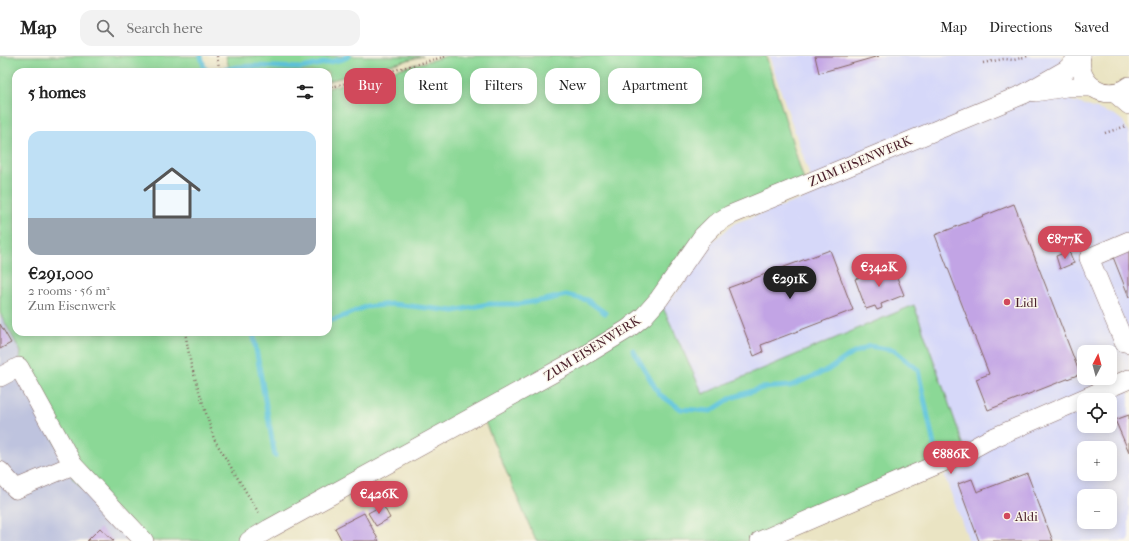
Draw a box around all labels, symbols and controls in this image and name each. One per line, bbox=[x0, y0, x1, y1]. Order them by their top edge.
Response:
search box bbox=[80, 10, 360, 46]
text: Map bbox=[20, 17, 56, 39]
icon: search bbox=[94, 17, 116, 39]
text: Search here bbox=[126, 19, 203, 37]
text: Map bbox=[940, 19, 967, 36]
text: Directions bbox=[989, 19, 1052, 36]
text: Saved bbox=[1074, 19, 1109, 36]
chip: Buy bbox=[344, 68, 396, 104]
chip: Rent bbox=[404, 68, 462, 104]
chip: Filters bbox=[470, 68, 537, 104]
chip: New bbox=[545, 68, 600, 104]
chip: Apartment bbox=[608, 68, 702, 104]
icon: filters bbox=[294, 81, 316, 103]
text: 5 homes bbox=[28, 82, 86, 102]
street label: ZUM EISENWERK bbox=[806, 132, 914, 190]
icon: home bbox=[136, 157, 208, 229]
pin: €877K bbox=[1037, 226, 1093, 260]
text: €877K bbox=[1047, 231, 1083, 246]
pin: €342K bbox=[851, 254, 907, 288]
text: €342K bbox=[861, 259, 897, 274]
text: €291,000 bbox=[28, 263, 94, 283]
pin: €291K bbox=[762, 266, 818, 300]
text: €291K bbox=[772, 271, 808, 286]
text: 2 rooms · 56 m² bbox=[28, 283, 110, 298]
place label: Lidl bbox=[1015, 295, 1038, 310]
marker: Lidl bbox=[1002, 297, 1012, 307]
text: Zum Eisenwerk bbox=[28, 298, 116, 313]
street label: ZUM EISENWERK bbox=[541, 312, 643, 384]
north arrow bbox=[1077, 345, 1117, 385]
map controls bbox=[1077, 345, 1117, 529]
button: locate bbox=[1077, 393, 1117, 433]
pin: €886K bbox=[923, 441, 979, 475]
button: + bbox=[1077, 441, 1117, 481]
text: €886K bbox=[932, 446, 970, 461]
pin: €426K bbox=[351, 481, 407, 515]
text: €426K bbox=[360, 486, 398, 501]
button: − bbox=[1077, 489, 1117, 529]
place label: Aldi bbox=[1014, 509, 1038, 524]
marker: Aldi bbox=[1002, 511, 1012, 521]

